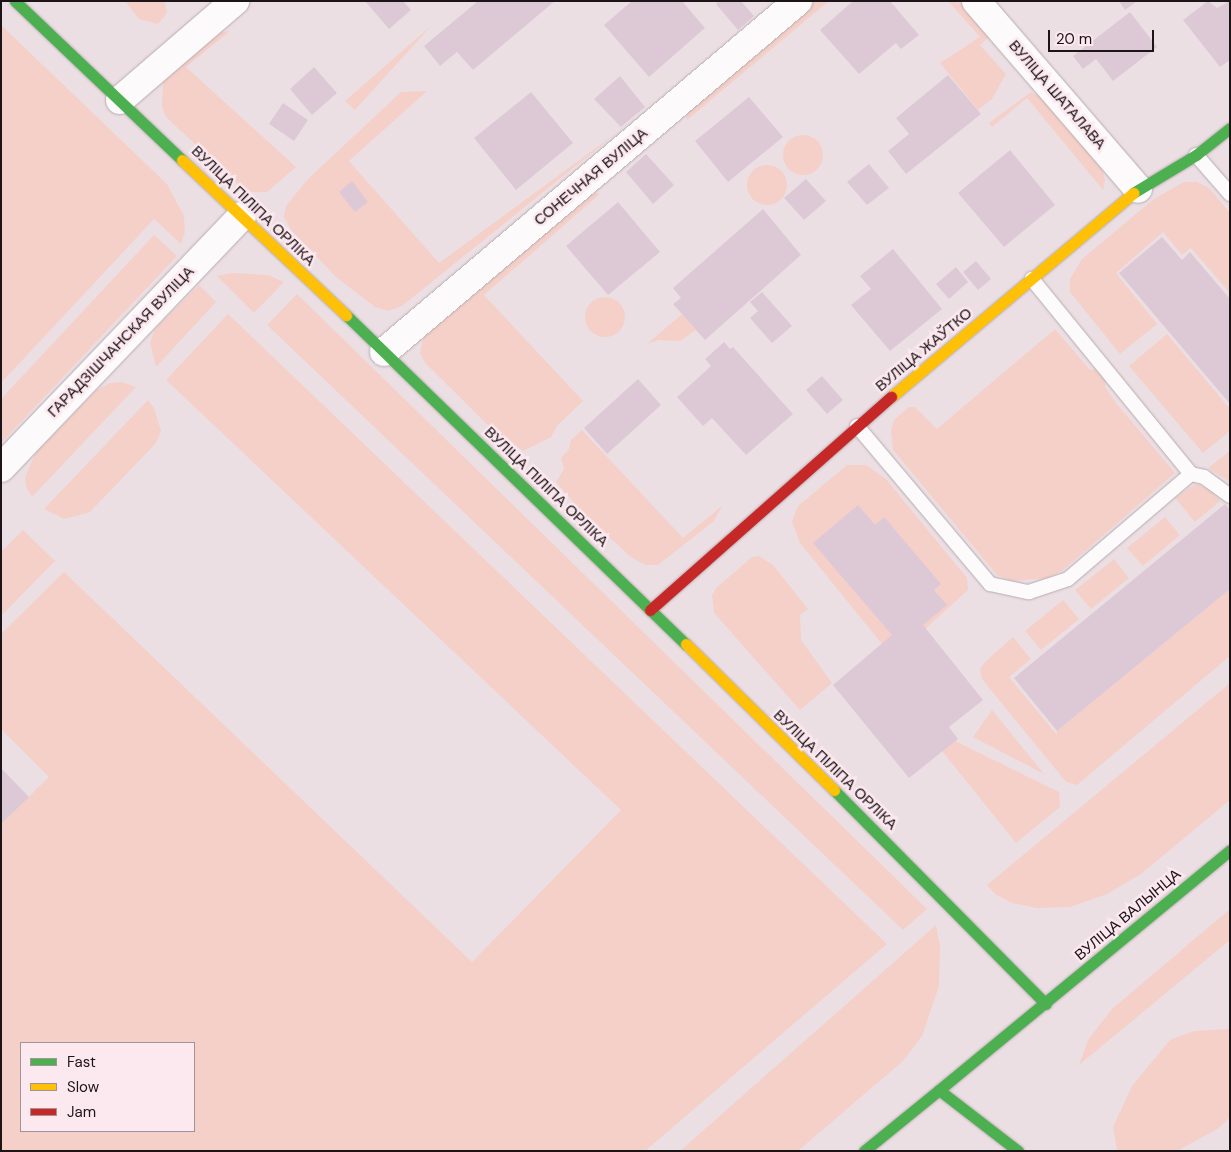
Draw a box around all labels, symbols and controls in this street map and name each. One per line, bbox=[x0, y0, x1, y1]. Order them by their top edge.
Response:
scale bar bbox=[1051, 20, 1157, 52]
text: 20 m bbox=[1056, 29, 1092, 49]
street label: ВУЛІЦА ШАТАЛАВА bbox=[1005, 37, 1109, 153]
street label: СОНЕЧНАЯ ВУЛІЦА bbox=[531, 124, 651, 230]
street label: ВУЛІЦА ПІЛІПА ОРЛІКА bbox=[187, 142, 319, 270]
street label: ГАРАДЗІШЧАНСКАЯ ВУЛІЦА bbox=[44, 263, 198, 421]
street label: ВУЛІЦА ЖАЎТКО bbox=[872, 304, 976, 396]
street label: ВУЛІЦА ПІЛІПА ОРЛІКА bbox=[480, 423, 612, 551]
street label: ВУЛІЦА ПІЛІПА ОРЛІКА bbox=[769, 706, 901, 834]
street label: ВУЛІЦА ВАЛЫНЦА bbox=[1071, 866, 1185, 964]
legend bbox=[20, 1042, 195, 1132]
text: Fast bbox=[67, 1052, 96, 1072]
text: Slow bbox=[67, 1077, 99, 1097]
text: Jam bbox=[67, 1102, 96, 1122]

